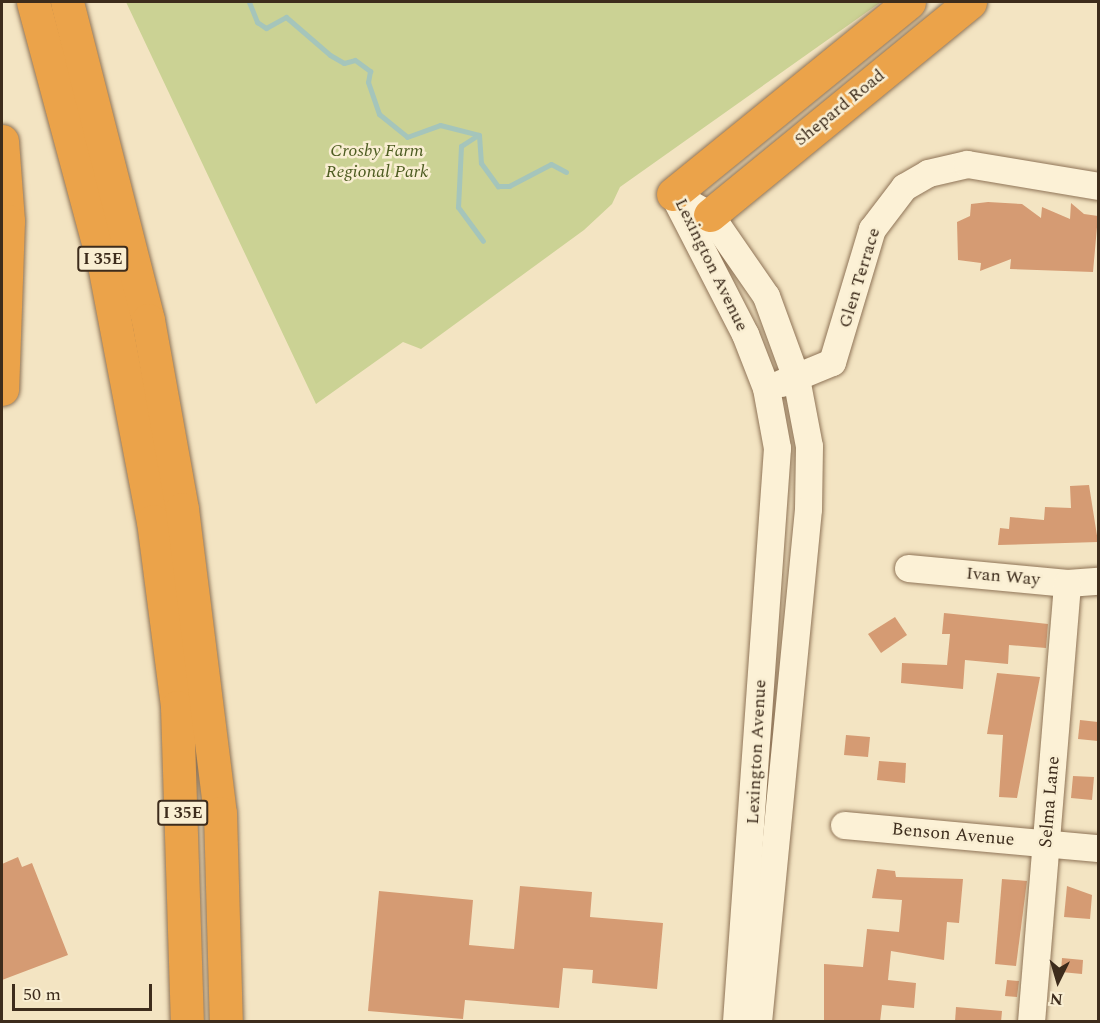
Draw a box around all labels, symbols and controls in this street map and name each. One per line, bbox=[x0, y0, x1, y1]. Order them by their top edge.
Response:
street label: Shepard Road bbox=[790, 65, 890, 151]
park label: Crosby Farm Regional Park bbox=[326, 141, 428, 184]
street label: Lexington Avenue bbox=[669, 195, 753, 335]
street label: Glen Terrace bbox=[835, 225, 885, 331]
road number: I 35E bbox=[76, 246, 130, 272]
street label: Ivan Way bbox=[965, 563, 1041, 591]
street label: Lexington Avenue bbox=[742, 679, 772, 825]
street label: Selma Lane bbox=[1035, 755, 1065, 849]
road number: I 35E bbox=[156, 800, 210, 826]
street label: Benson Avenue bbox=[891, 819, 1015, 851]
north arrow bbox=[1028, 951, 1088, 1011]
scale bar bbox=[15, 972, 154, 1010]
text: 50 m bbox=[23, 981, 61, 1008]
text: N bbox=[1049, 986, 1064, 1011]

